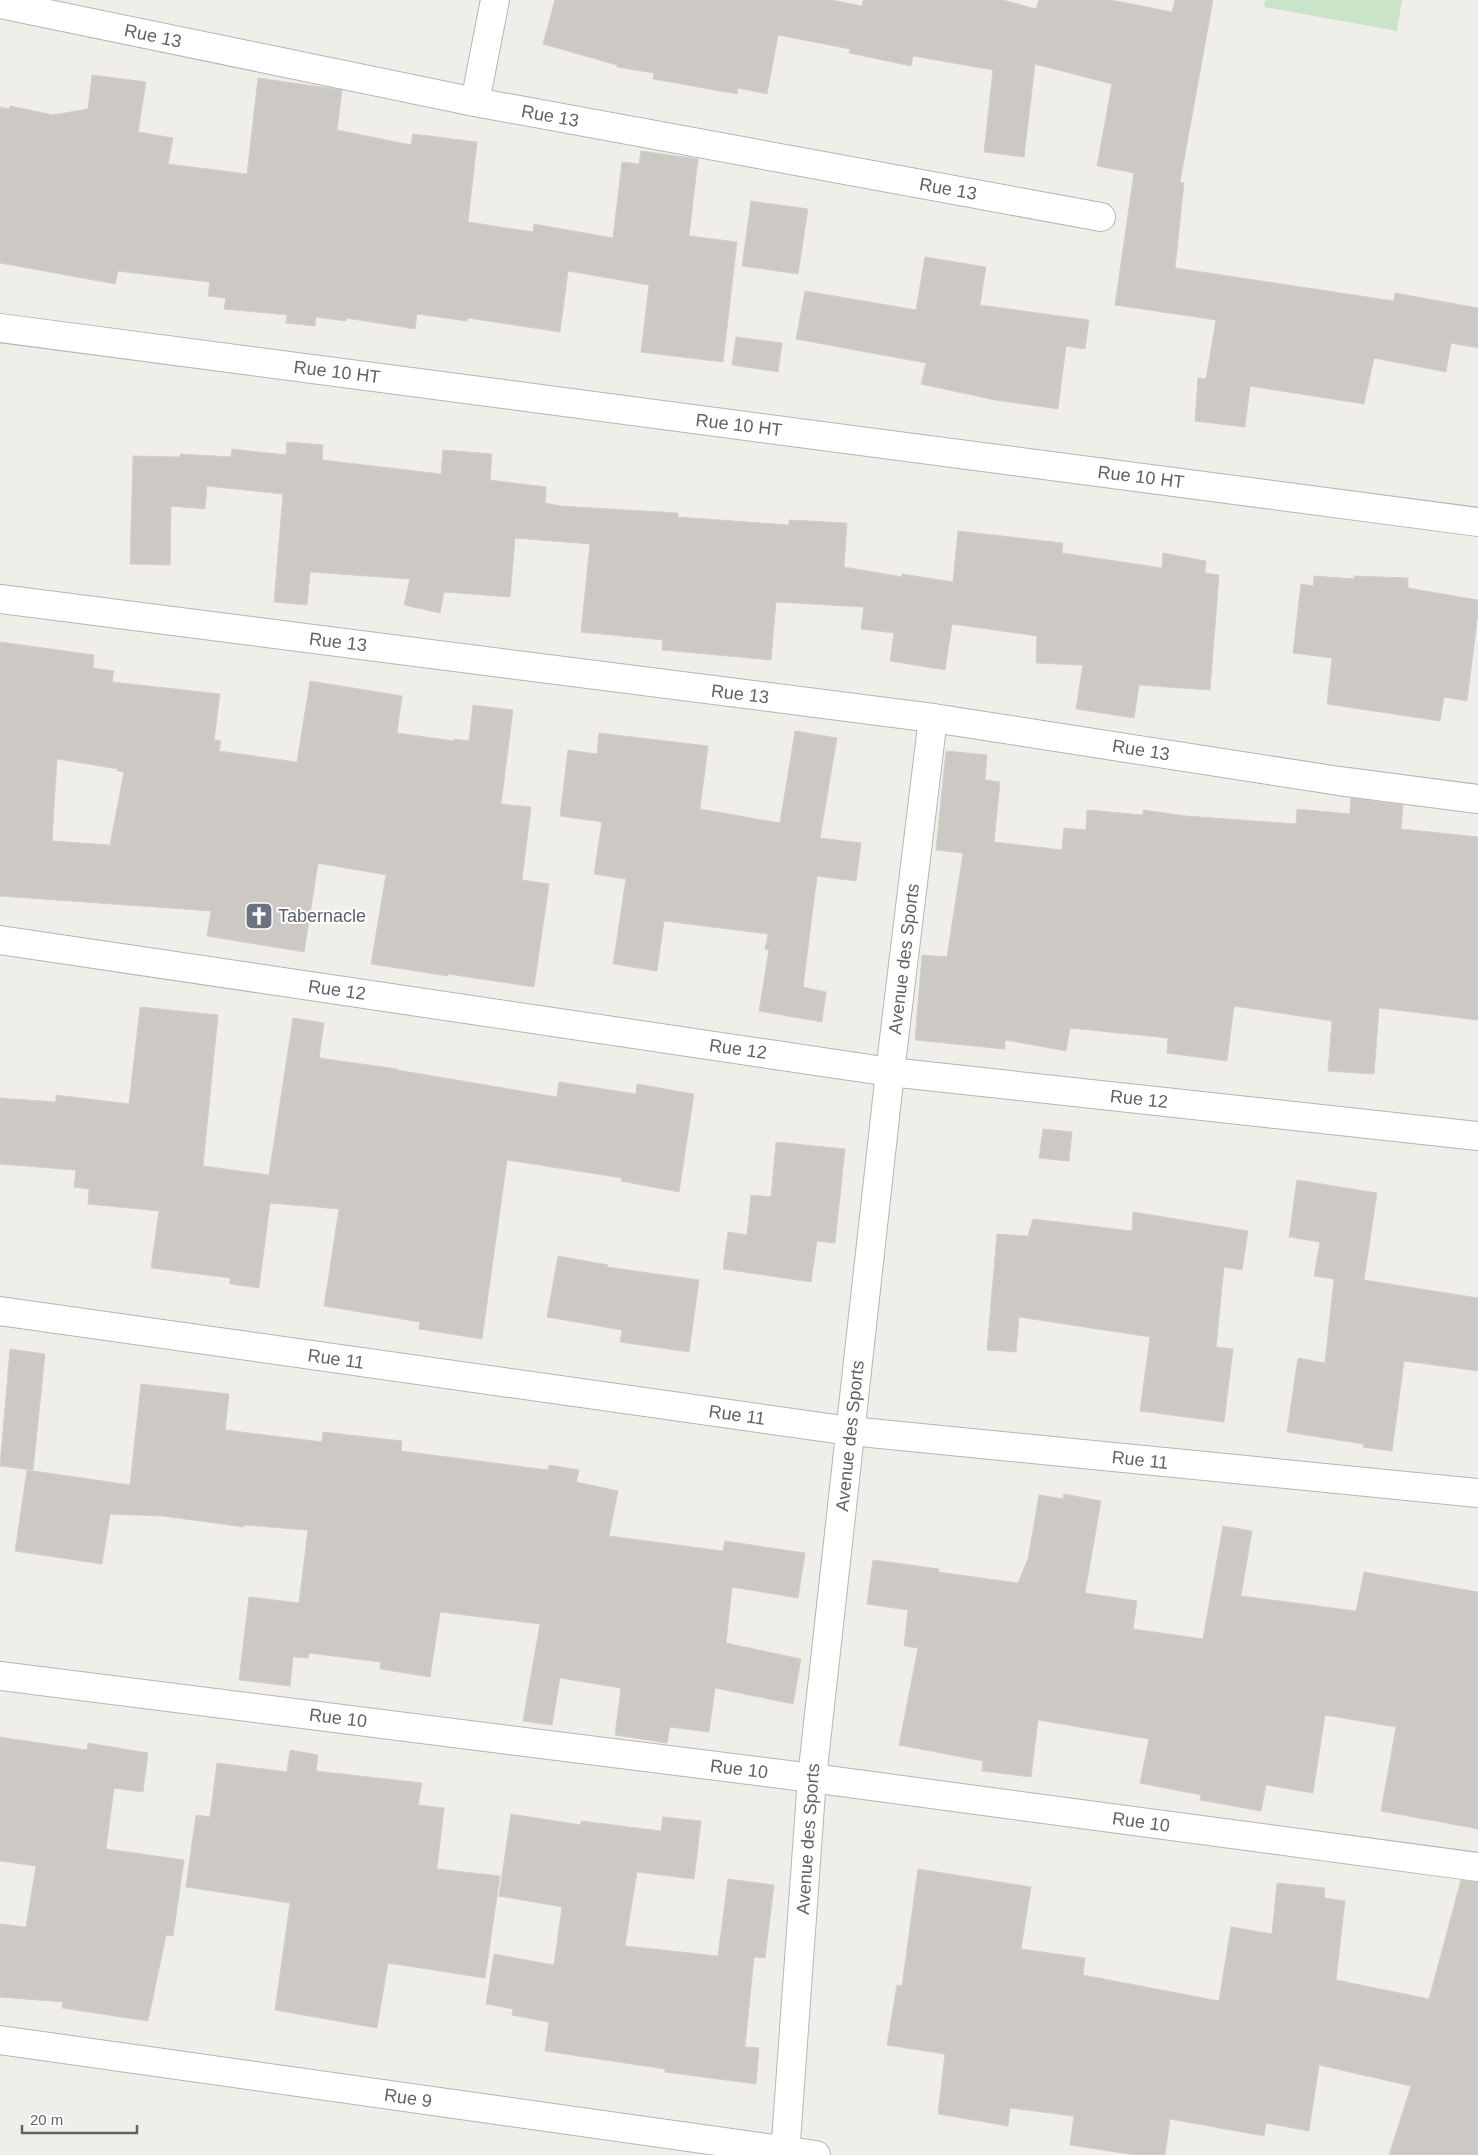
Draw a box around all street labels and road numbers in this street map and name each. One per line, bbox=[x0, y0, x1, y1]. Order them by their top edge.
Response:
street label: Rue 13 bbox=[123, 20, 183, 52]
street label: Rue 13 bbox=[520, 101, 580, 131]
street label: Rue 13 bbox=[918, 174, 978, 204]
street label: Rue 10 HT bbox=[293, 357, 381, 387]
street label: Rue 10 HT bbox=[695, 410, 783, 440]
street label: Rue 10 HT bbox=[1097, 462, 1185, 492]
street label: Rue 13 bbox=[308, 629, 368, 655]
street label: Rue 13 bbox=[710, 681, 770, 707]
street label: Rue 13 bbox=[1111, 736, 1171, 764]
street label: Avenue des Sports bbox=[885, 882, 923, 1036]
street label: Rue 12 bbox=[307, 976, 367, 1004]
street label: Rue 12 bbox=[708, 1035, 768, 1063]
street label: Rue 12 bbox=[1109, 1086, 1169, 1112]
street label: Rue 11 bbox=[307, 1345, 365, 1373]
street label: Avenue des Sports bbox=[832, 1359, 868, 1513]
street label: Rue 11 bbox=[708, 1401, 766, 1429]
street label: Rue 11 bbox=[1111, 1447, 1169, 1473]
street label: Rue 10 bbox=[308, 1705, 368, 1731]
street label: Rue 10 bbox=[709, 1756, 769, 1782]
street label: Avenue des Sports bbox=[793, 1763, 823, 1915]
street label: Rue 10 bbox=[1111, 1808, 1171, 1836]
street label: Rue 9 bbox=[383, 2085, 433, 2111]

